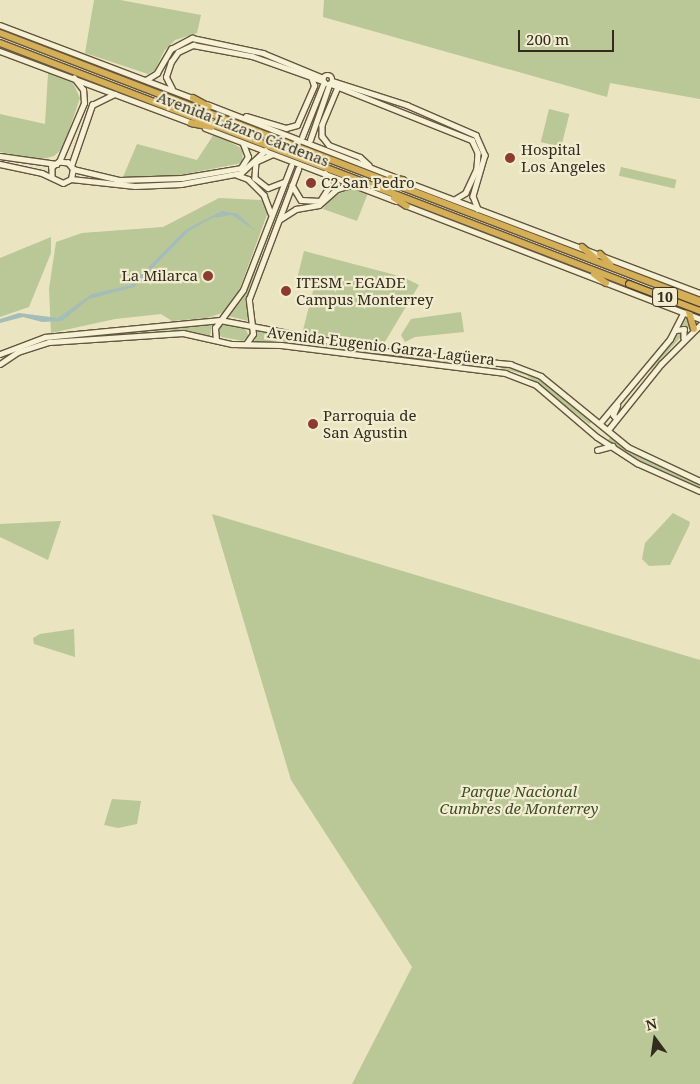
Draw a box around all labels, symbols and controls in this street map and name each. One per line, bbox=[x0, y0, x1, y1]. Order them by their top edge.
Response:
scale bar bbox=[520, 20, 616, 52]
text: 200 m bbox=[526, 29, 569, 49]
street label: Avenida Lázaro Cárdenas bbox=[154, 88, 332, 170]
place label: Hospital Los Angeles bbox=[521, 140, 605, 175]
marker: Hospital Los Angeles bbox=[503, 151, 517, 165]
place label: C2 San Pedro bbox=[321, 174, 415, 192]
marker: C2 San Pedro bbox=[305, 177, 317, 189]
place label: La Milarca bbox=[121, 267, 198, 285]
marker: La Milarca bbox=[202, 270, 214, 282]
place label: ITESM - EGADE Campus Monterrey bbox=[296, 273, 434, 308]
marker: ITESM - EGADE Campus Monterrey bbox=[280, 285, 292, 297]
road number: 10 bbox=[651, 286, 679, 308]
street label: Avenida Eugenio Garza Lagüera bbox=[266, 323, 496, 369]
place label: Parroquia de San Agustin bbox=[323, 406, 416, 441]
marker: Parroquia de San Agustin bbox=[307, 418, 319, 430]
park label: Parque Nacional Cumbres de Monterrey bbox=[440, 782, 598, 817]
text: N bbox=[644, 1013, 659, 1035]
north arrow bbox=[630, 1014, 680, 1064]

